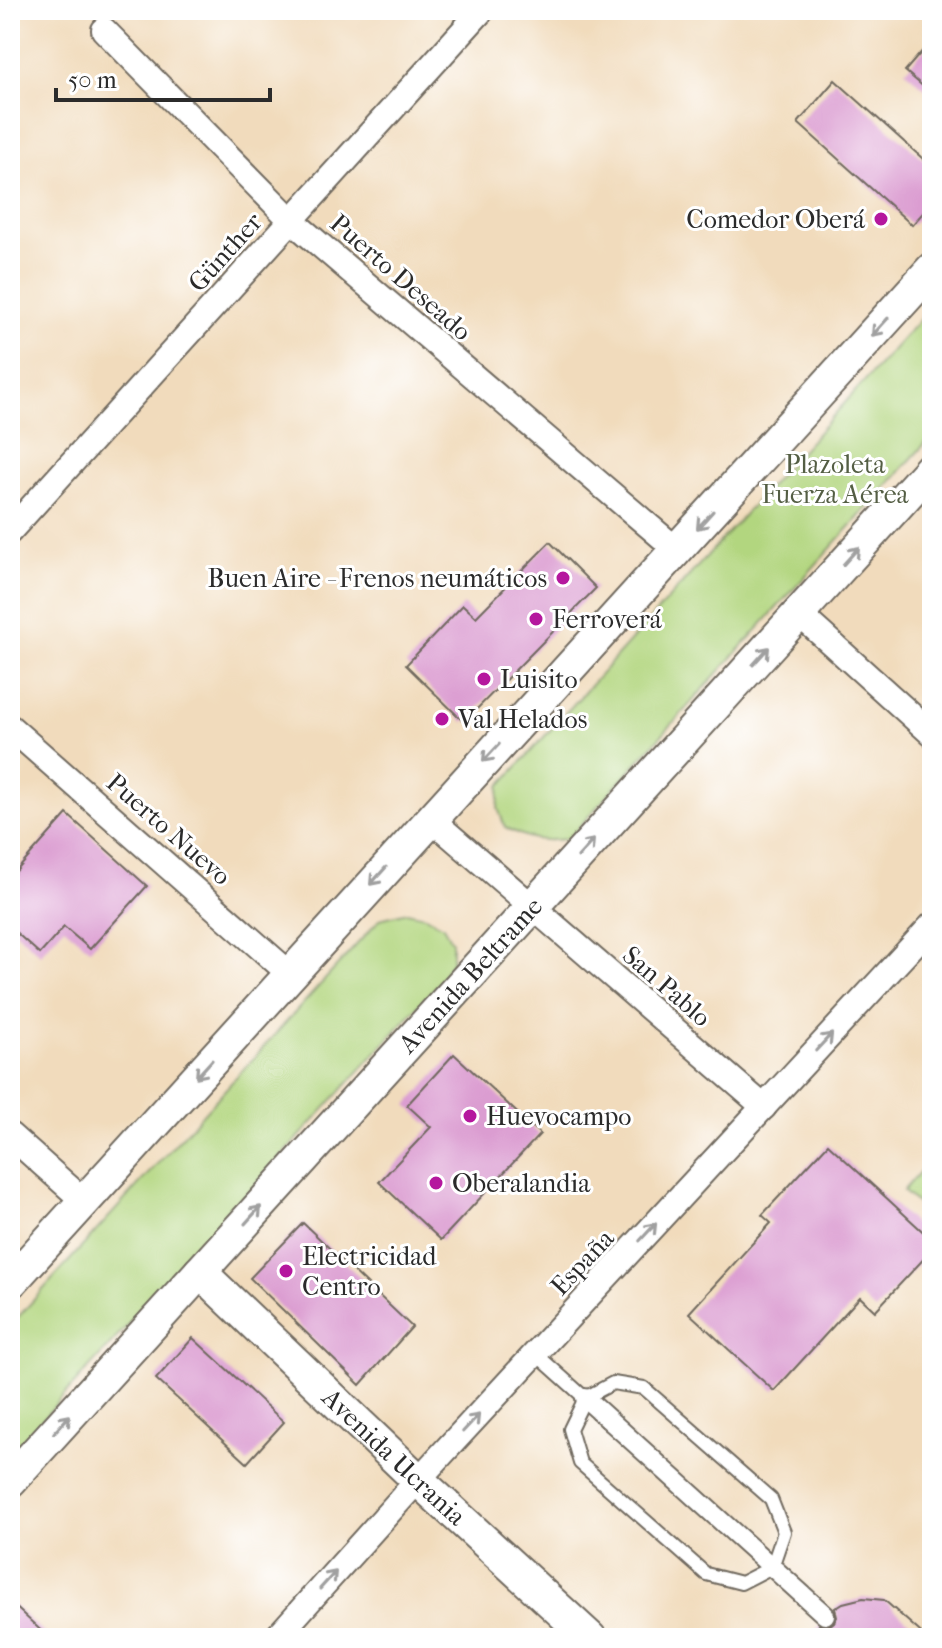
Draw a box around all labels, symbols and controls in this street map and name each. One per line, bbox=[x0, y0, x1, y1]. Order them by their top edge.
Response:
scale bar bbox=[56, 52, 270, 102]
text: 50 m bbox=[68, 66, 117, 94]
place label: Comedor Oberá bbox=[686, 204, 866, 235]
street label: Günther bbox=[182, 206, 269, 298]
street label: Puerto Deseado bbox=[324, 208, 478, 347]
marker: Comedor Oberá bbox=[872, 210, 890, 228]
one-way arrow bbox=[870, 317, 889, 337]
park label: Plazoleta Fuerza Aérea bbox=[761, 449, 910, 510]
one-way arrow bbox=[696, 509, 714, 529]
one-way arrow bbox=[842, 547, 860, 567]
place label: Buen Aire - Frenos neumáticos bbox=[208, 563, 547, 594]
marker: Buen Aire - Frenos neumáticos bbox=[554, 569, 572, 587]
place label: Ferroverá bbox=[552, 604, 663, 635]
marker: Ferroverá bbox=[527, 610, 545, 628]
one-way arrow bbox=[751, 646, 770, 666]
place label: Luisito bbox=[500, 664, 578, 695]
marker: Luisito bbox=[475, 670, 493, 688]
place label: Val Helados bbox=[457, 704, 587, 735]
marker: Val Helados bbox=[433, 710, 451, 728]
one-way arrow bbox=[483, 742, 501, 762]
street label: Puerto Nuevo bbox=[100, 767, 237, 892]
one-way arrow bbox=[576, 839, 594, 859]
one-way arrow bbox=[370, 866, 388, 886]
street label: Avenida Beltrame bbox=[391, 891, 549, 1060]
street label: San Pablo bbox=[616, 940, 717, 1033]
one-way arrow bbox=[815, 1032, 833, 1052]
one-way arrow bbox=[194, 1059, 213, 1079]
place label: Huevocampo bbox=[486, 1101, 632, 1132]
marker: Huevocampo bbox=[461, 1107, 479, 1125]
place label: Oberalandia bbox=[452, 1168, 591, 1199]
marker: Oberalandia bbox=[427, 1174, 445, 1192]
one-way arrow bbox=[243, 1205, 261, 1225]
street label: España bbox=[544, 1222, 621, 1302]
one-way arrow bbox=[638, 1223, 656, 1243]
place label: Electricidad Centro bbox=[302, 1241, 437, 1302]
marker: Electricidad Centro bbox=[277, 1262, 295, 1280]
street label: Avenida Ucrania bbox=[315, 1381, 473, 1533]
one-way arrow bbox=[53, 1414, 71, 1434]
one-way arrow bbox=[461, 1414, 480, 1433]
one-way arrow bbox=[319, 1570, 338, 1590]

